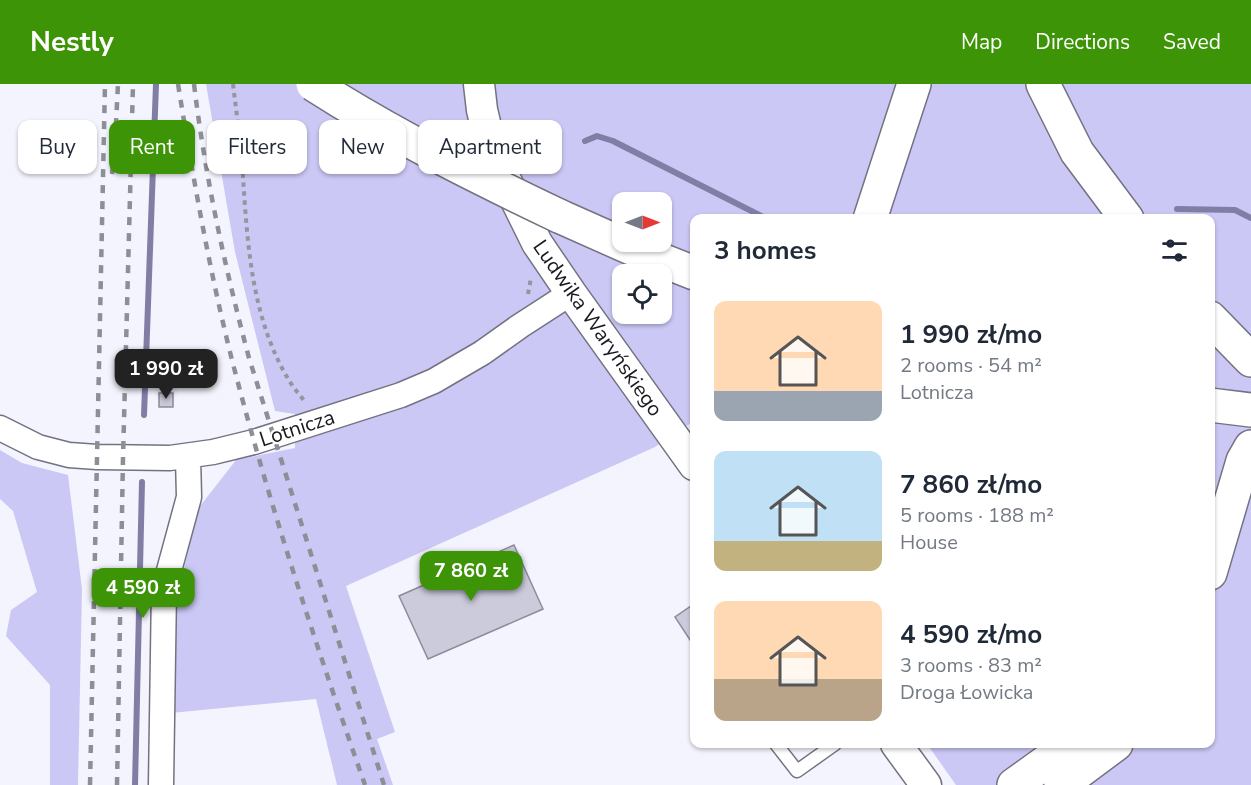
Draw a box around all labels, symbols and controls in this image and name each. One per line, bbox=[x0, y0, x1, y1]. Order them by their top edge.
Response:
text: Nestly bbox=[30, 23, 114, 61]
text: Map bbox=[961, 28, 1002, 56]
text: Directions bbox=[1035, 28, 1130, 56]
text: Saved bbox=[1163, 28, 1221, 56]
chip: Buy bbox=[18, 120, 97, 174]
chip: Rent bbox=[109, 120, 195, 174]
chip: Filters bbox=[207, 120, 307, 174]
chip: New bbox=[319, 120, 406, 174]
chip: Apartment bbox=[418, 120, 562, 174]
north arrow bbox=[612, 192, 672, 252]
map controls bbox=[612, 192, 672, 324]
text: 3 homes bbox=[714, 233, 816, 268]
street label: Ludwika Waryńskiego bbox=[527, 234, 669, 422]
icon: filters bbox=[1158, 234, 1191, 267]
button: locate bbox=[612, 264, 672, 324]
text: 1 990 zł/mo bbox=[900, 317, 1042, 352]
icon: home bbox=[762, 325, 834, 397]
pin: 1 990 zł bbox=[104, 349, 228, 400]
text: 2 rooms · 54 m² bbox=[900, 352, 1042, 379]
text: 1 990 zł bbox=[129, 355, 203, 382]
text: Lotnicza bbox=[900, 379, 974, 406]
street label: Lotnicza bbox=[256, 403, 338, 453]
text: 7 860 zł/mo bbox=[900, 467, 1042, 502]
icon: home bbox=[762, 475, 834, 547]
text: 5 rooms · 188 m² bbox=[900, 502, 1054, 529]
text: House bbox=[900, 529, 958, 556]
pin: 7 860 zł bbox=[409, 551, 533, 602]
text: 7 860 zł bbox=[434, 557, 508, 584]
pin: 4 590 zł bbox=[81, 568, 205, 619]
text: 4 590 zł bbox=[106, 574, 180, 601]
text: 4 590 zł/mo bbox=[900, 617, 1042, 652]
icon: home bbox=[762, 625, 834, 697]
text: 3 rooms · 83 m² bbox=[900, 652, 1042, 679]
text: Droga Łowicka bbox=[900, 679, 1033, 706]

